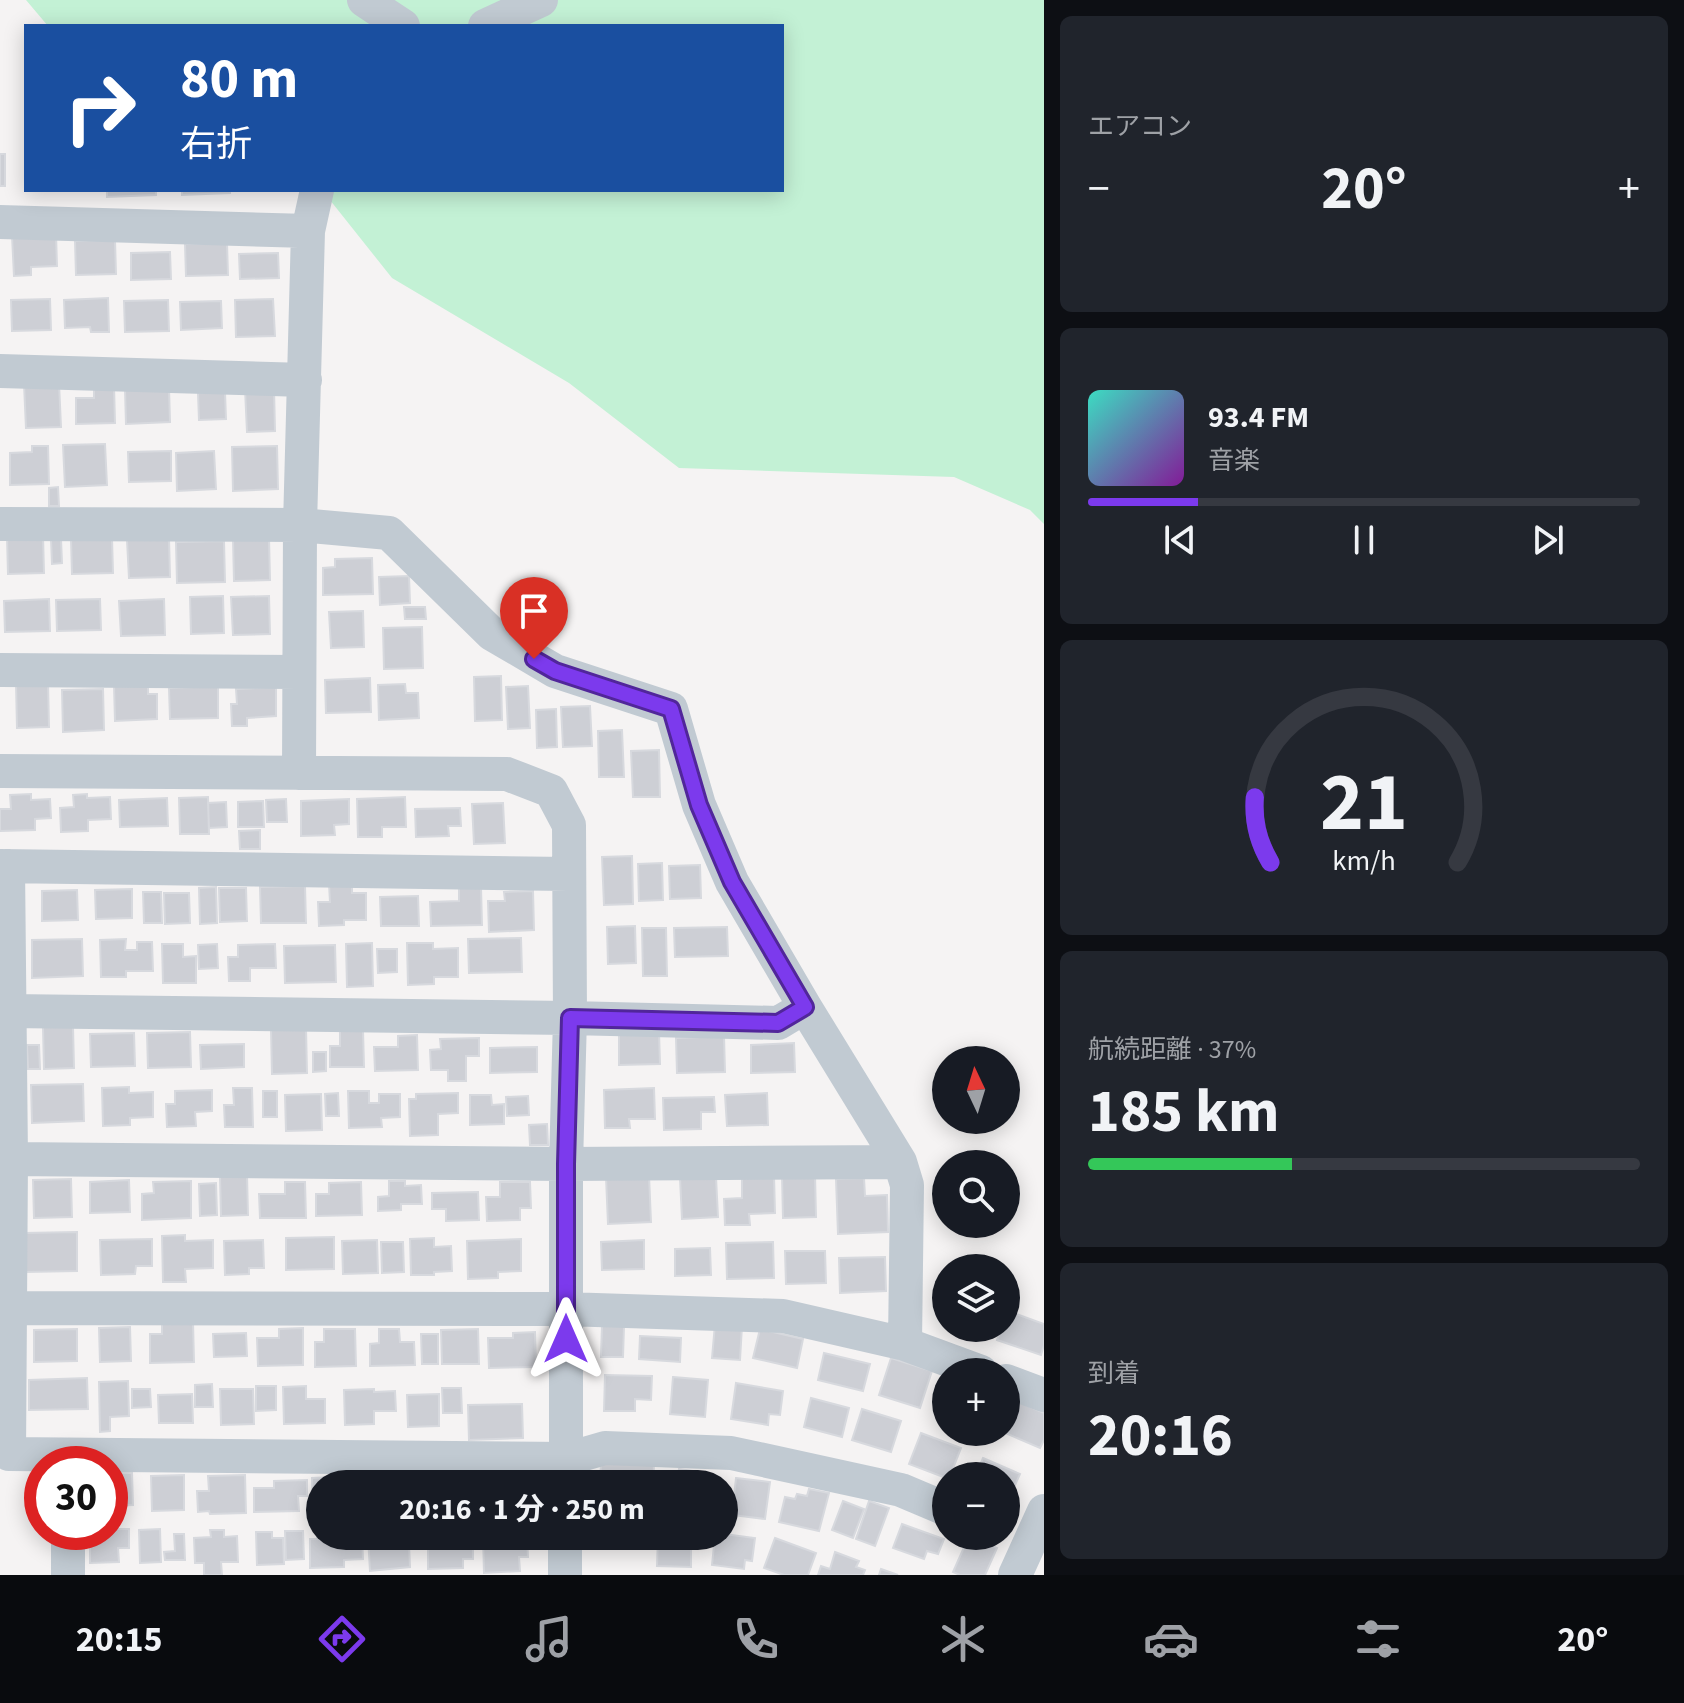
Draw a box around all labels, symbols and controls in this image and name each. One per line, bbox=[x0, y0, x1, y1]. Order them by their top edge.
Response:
text: 80 m bbox=[180, 40, 298, 119]
icon: right bbox=[48, 56, 152, 160]
text: エアコン bbox=[1088, 108, 1192, 145]
text: 右折 bbox=[180, 119, 252, 170]
text: 20° bbox=[1321, 147, 1407, 232]
text: − bbox=[1088, 158, 1110, 221]
text: + bbox=[1618, 158, 1640, 221]
text: 93.4 FM bbox=[1208, 396, 1309, 439]
text: 音楽 bbox=[1208, 442, 1260, 479]
icon: previous bbox=[1158, 518, 1202, 562]
icon: pause bbox=[1342, 518, 1386, 562]
icon: next bbox=[1526, 518, 1570, 562]
pin bbox=[500, 577, 568, 659]
icon: arrive bbox=[512, 589, 556, 633]
text: 21 bbox=[1320, 744, 1408, 862]
text: km/h bbox=[1332, 842, 1396, 882]
text: 航続距離 · 37% bbox=[1088, 1031, 1256, 1068]
north arrow bbox=[932, 1046, 1020, 1134]
map controls bbox=[932, 1046, 1020, 1550]
text: 185 km bbox=[1088, 1070, 1279, 1155]
button: search bbox=[932, 1150, 1020, 1238]
button: layers bbox=[932, 1254, 1020, 1342]
position arrow bbox=[524, 1297, 608, 1381]
text: 到着 bbox=[1088, 1355, 1140, 1392]
button: + bbox=[932, 1358, 1020, 1446]
text: 20:16 bbox=[1088, 1394, 1233, 1479]
speed limit sign: 30 bbox=[24, 1446, 128, 1550]
button: − bbox=[932, 1462, 1020, 1550]
text: 20:16 · 1 分 · 250 m bbox=[399, 1488, 645, 1531]
icon: directions bbox=[314, 1611, 370, 1667]
icon: music bbox=[521, 1611, 577, 1667]
icon: phone bbox=[728, 1611, 784, 1667]
icon: climate bbox=[935, 1611, 991, 1667]
icon: car bbox=[1143, 1611, 1199, 1667]
icon: filters bbox=[1350, 1611, 1406, 1667]
text: 20:15 bbox=[76, 1614, 162, 1665]
text: 20° bbox=[1557, 1614, 1608, 1665]

